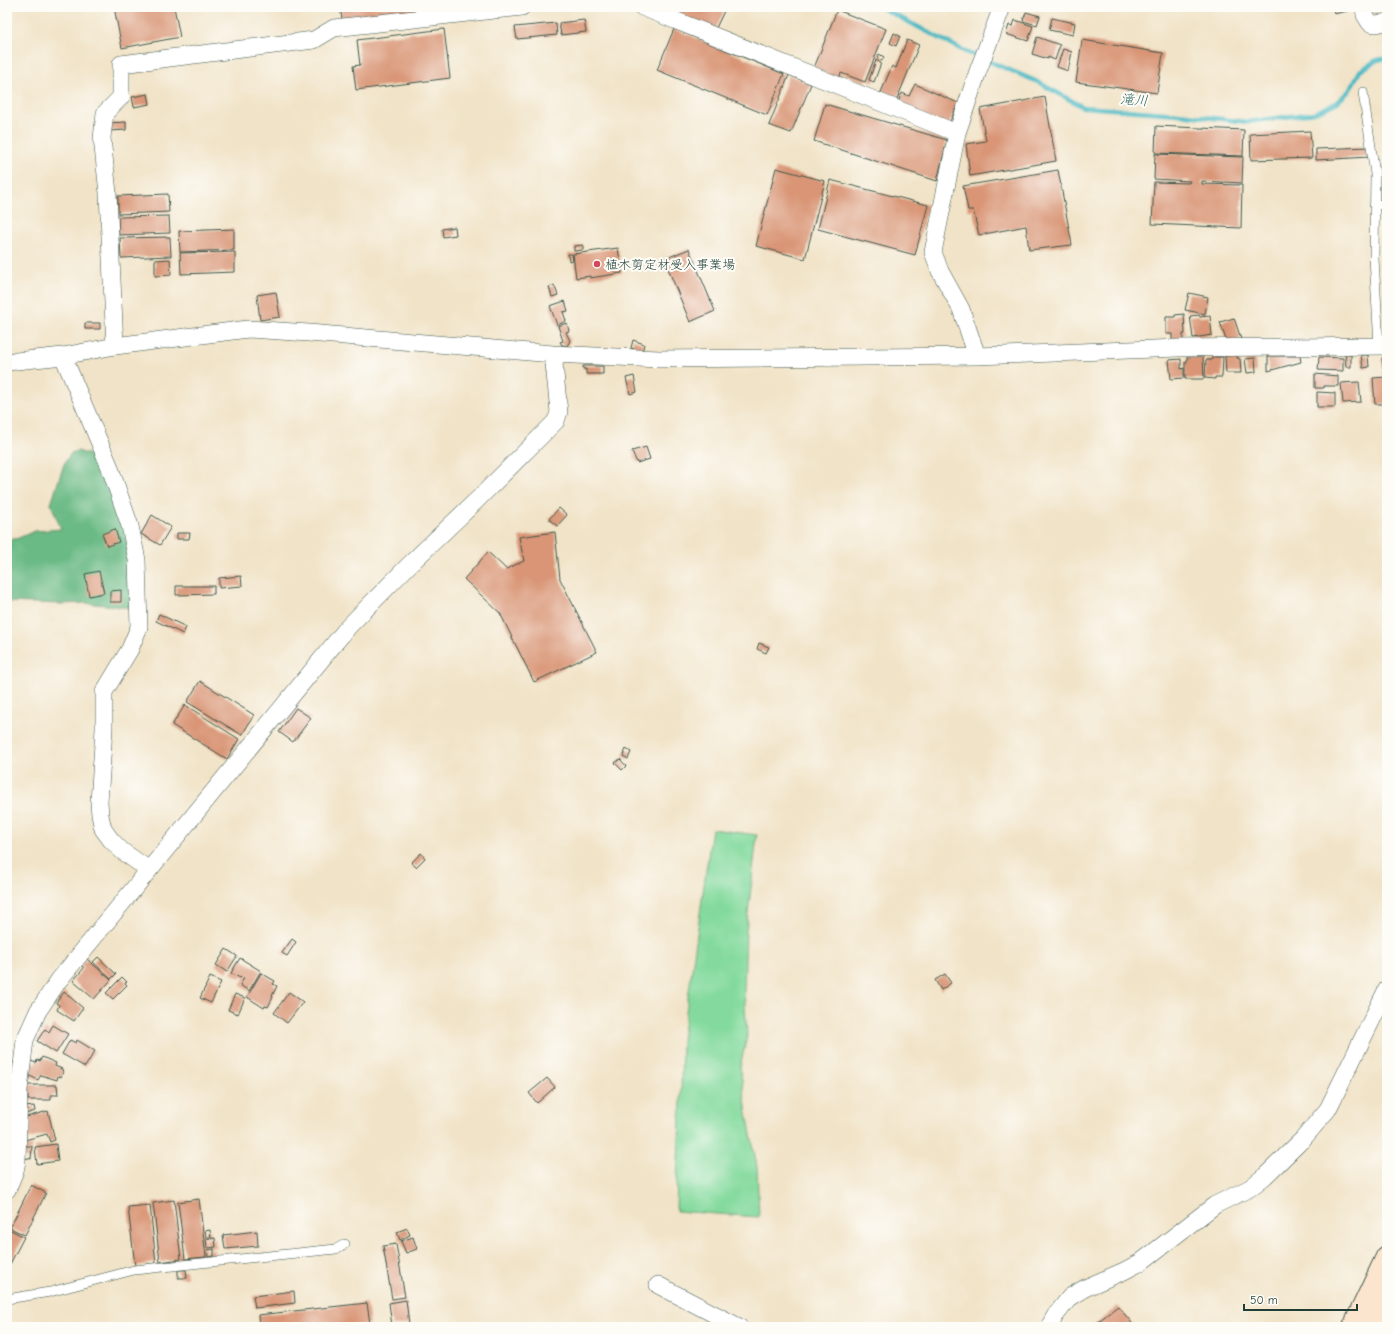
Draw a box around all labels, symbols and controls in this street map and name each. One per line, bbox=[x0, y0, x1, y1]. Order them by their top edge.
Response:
water label: 滝川 bbox=[1119, 91, 1149, 109]
place label: 植木剪定材受入事業場 bbox=[605, 257, 735, 272]
marker: 植木剪定材受入事業場 bbox=[592, 259, 602, 269]
scale bar bbox=[1244, 1286, 1357, 1312]
text: 50 m bbox=[1250, 1293, 1278, 1307]

